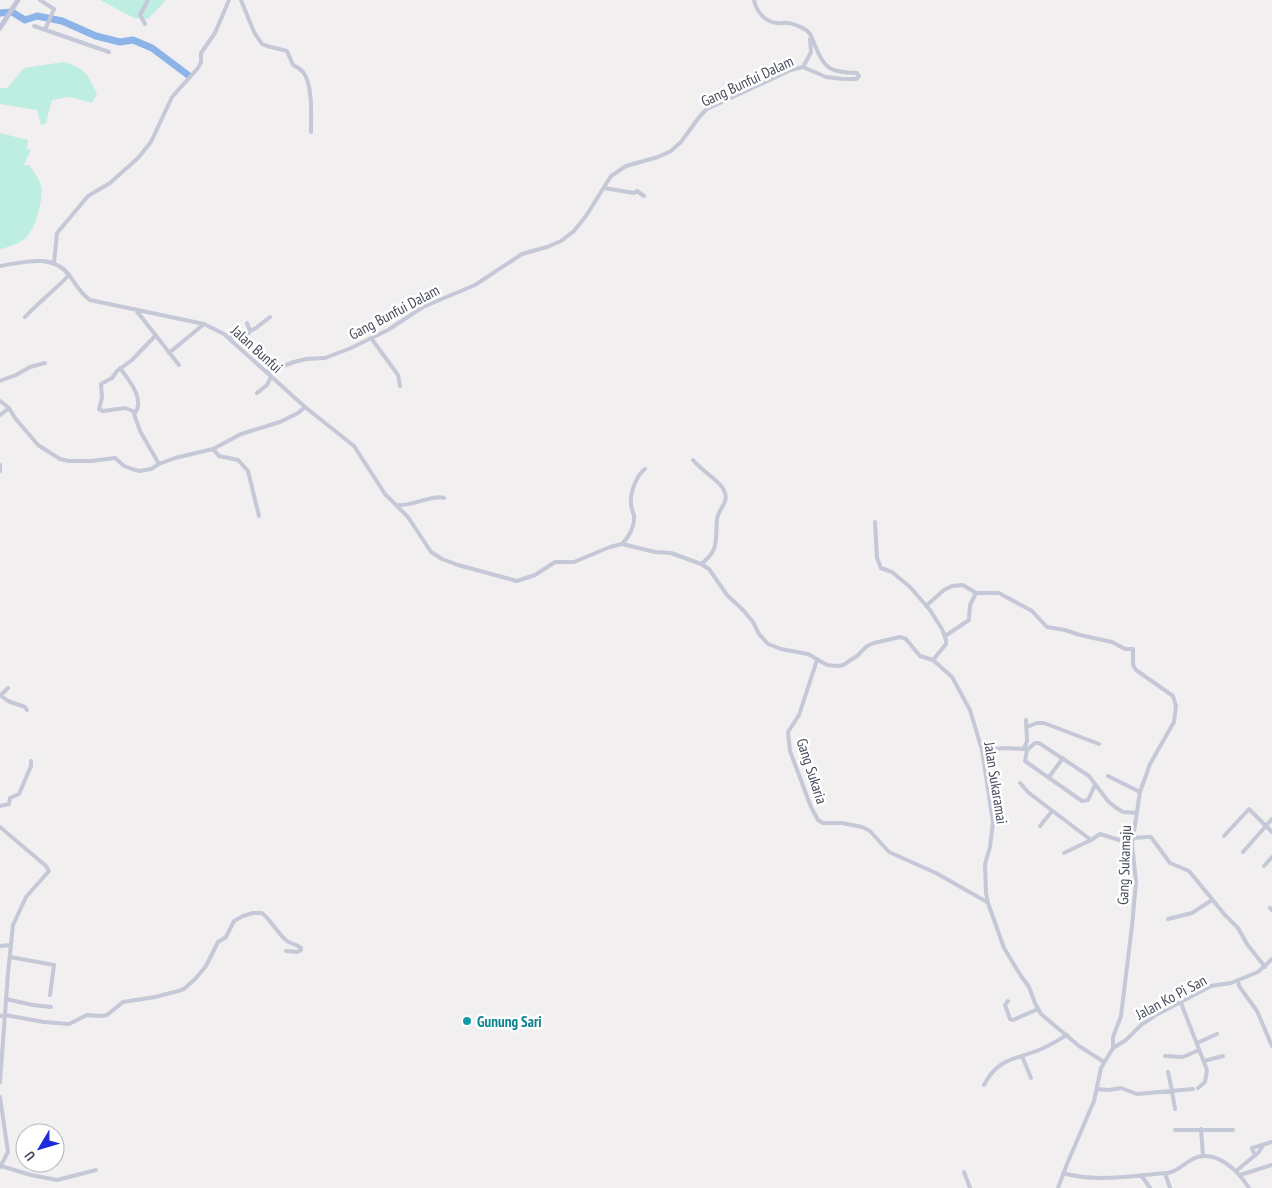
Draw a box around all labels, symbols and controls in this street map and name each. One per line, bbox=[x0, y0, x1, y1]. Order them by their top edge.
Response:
street label: Gang Bunfui Dalam bbox=[698, 51, 796, 111]
street label: Gang Bunfui Dalam bbox=[346, 280, 442, 344]
street label: Jalan Bunfui bbox=[227, 320, 287, 377]
street label: Gang Sukaria bbox=[792, 736, 832, 806]
street label: Jalan Sukaramai bbox=[980, 740, 1012, 825]
street label: Gang Sukamaju bbox=[1113, 825, 1135, 905]
street label: Jalan Ko Pi San bbox=[1131, 970, 1210, 1024]
place label: Gunung Sari bbox=[477, 1012, 542, 1031]
marker: Gunung Sari bbox=[461, 1015, 473, 1027]
north arrow bbox=[15, 1123, 65, 1173]
text: U bbox=[20, 1148, 39, 1164]

